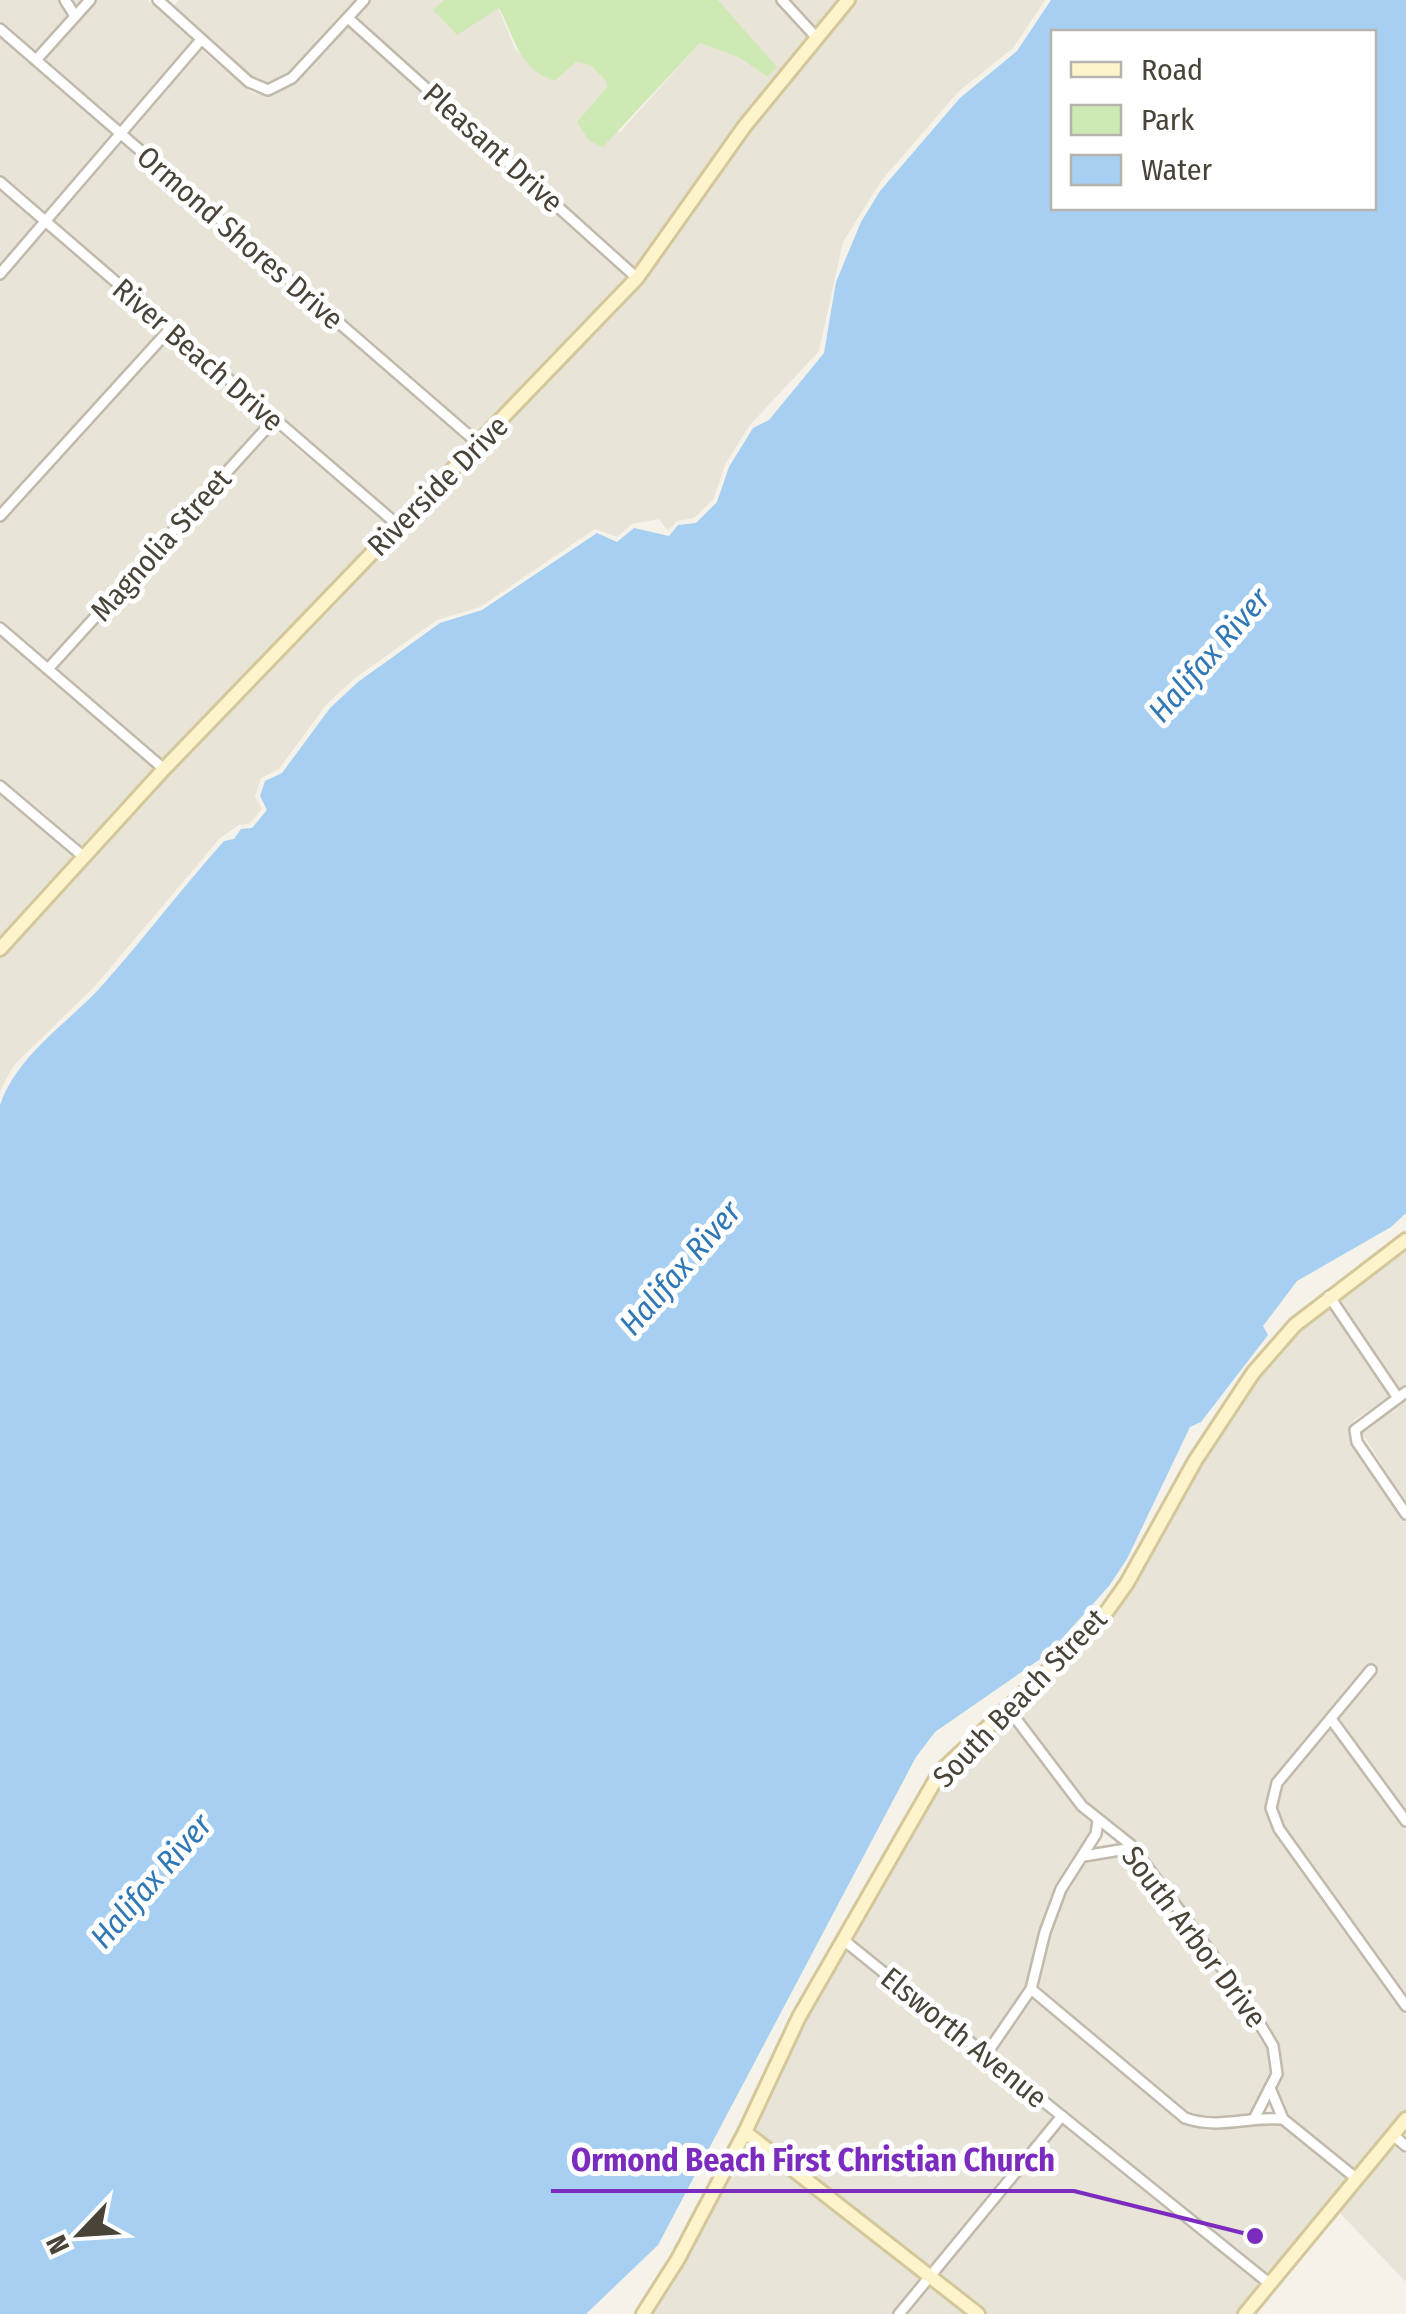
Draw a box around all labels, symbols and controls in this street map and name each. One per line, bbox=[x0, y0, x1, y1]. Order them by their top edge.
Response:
legend bbox=[1051, 30, 1376, 210]
text: Road bbox=[1141, 52, 1203, 88]
street label: Pleasant Drive bbox=[416, 76, 570, 220]
text: Park bbox=[1141, 102, 1194, 138]
street label: Ormond Shores Drive bbox=[130, 139, 350, 337]
text: Water bbox=[1141, 152, 1212, 188]
street label: River Beach Drive bbox=[105, 271, 291, 439]
street label: Riverside Drive bbox=[360, 408, 516, 564]
street label: Magnolia Street bbox=[83, 461, 239, 629]
water label: Halifax River bbox=[1140, 579, 1278, 730]
water label: Halifax River bbox=[611, 1192, 749, 1343]
street label: South Beach Street bbox=[926, 1601, 1114, 1795]
water label: Halifax River bbox=[82, 1805, 220, 1956]
street label: South Arbor Drive bbox=[1114, 1839, 1274, 2035]
street label: Elsworth Avenue bbox=[874, 1960, 1054, 2116]
callout: Ormond Beach First Christian Church bbox=[551, 2129, 1074, 2191]
text: Ormond Beach First Christian Church bbox=[571, 2141, 1055, 2179]
north arrow bbox=[30, 2184, 130, 2284]
text: N bbox=[39, 2230, 76, 2259]

